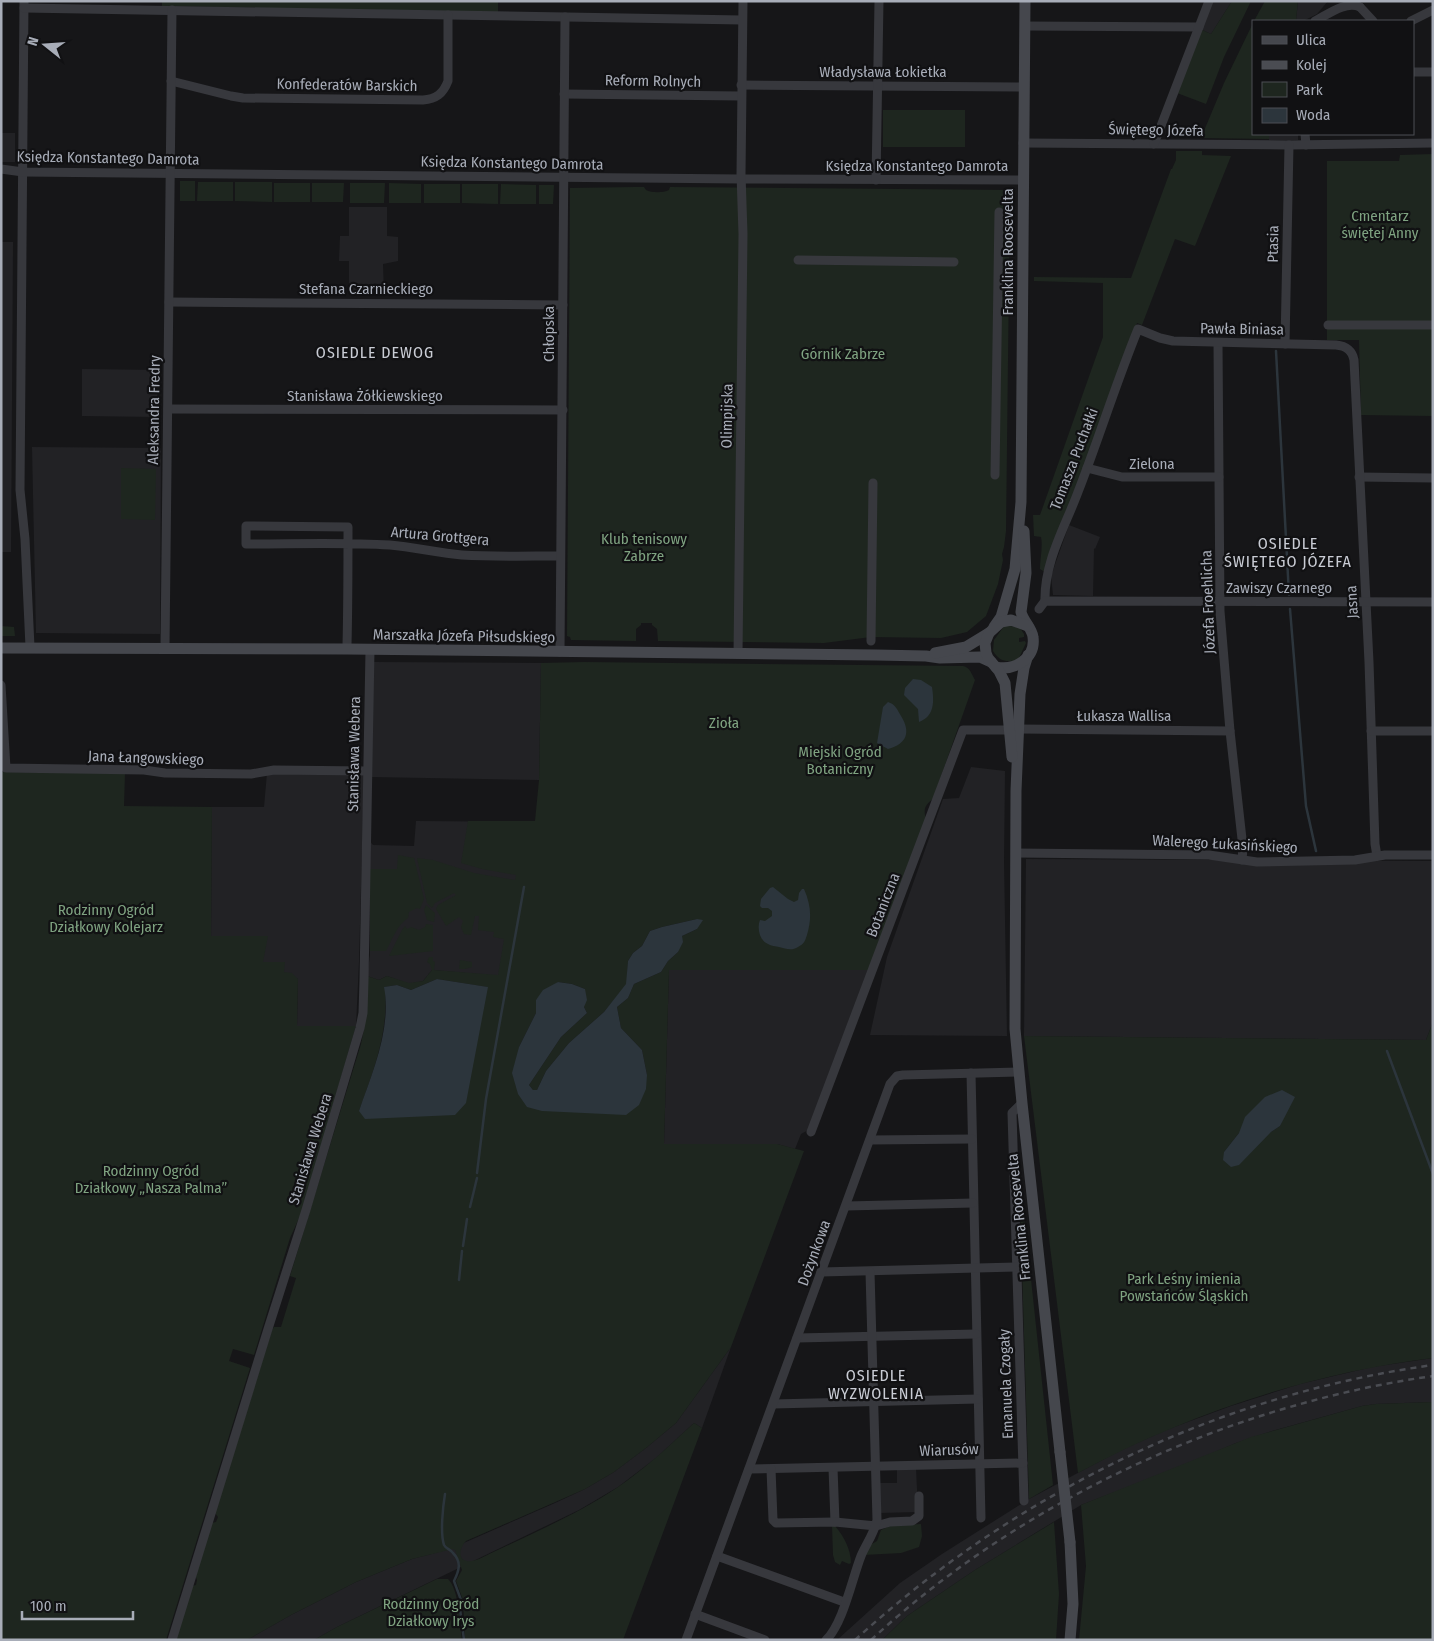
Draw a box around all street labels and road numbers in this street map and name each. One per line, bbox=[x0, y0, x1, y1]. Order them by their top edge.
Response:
street label: Władysława Łokietka bbox=[819, 63, 947, 81]
street label: Reform Rolnych bbox=[605, 71, 701, 91]
street label: Konfederatów Barskich bbox=[276, 75, 418, 95]
street label: Świętego Józefa bbox=[1108, 120, 1204, 140]
street label: Księdza Konstantego Damrota bbox=[16, 147, 200, 169]
street label: Księdza Konstantego Damrota bbox=[420, 152, 604, 174]
street label: Księdza Konstantego Damrota bbox=[826, 157, 1008, 175]
street label: Franklina Roosevelta bbox=[999, 188, 1017, 316]
street label: Ptasia bbox=[1264, 225, 1282, 263]
street label: Stefana Czarnieckiego bbox=[299, 280, 433, 298]
street label: Chłopska bbox=[540, 306, 558, 362]
street label: Pawła Biniasa bbox=[1200, 319, 1284, 339]
street label: Aleksandra Fredry bbox=[144, 355, 164, 465]
street label: Olimpijska bbox=[717, 383, 737, 449]
street label: Stanisława Żółkiewskiego bbox=[287, 387, 443, 405]
street label: Tomasza Puchałki bbox=[1046, 405, 1102, 513]
street label: Zielona bbox=[1129, 455, 1175, 473]
street label: Artura Grottgera bbox=[390, 523, 490, 549]
street label: Józefa Froehlicha bbox=[1197, 550, 1219, 654]
street label: Zawiszy Czarnego bbox=[1226, 579, 1332, 597]
street label: Jasna bbox=[1342, 585, 1362, 619]
street label: Marszałka Józefa Piłsudskiego bbox=[373, 625, 555, 647]
street label: Stanisława Webera bbox=[344, 696, 364, 812]
street label: Łukasza Wallisa bbox=[1077, 707, 1171, 725]
street label: Jana Łangowskiego bbox=[88, 747, 204, 769]
street label: Walerego Łukasińskiego bbox=[1152, 831, 1298, 857]
street label: Botaniczna bbox=[862, 870, 904, 940]
street label: Stanisława Webera bbox=[285, 1091, 335, 1207]
street label: Franklina Roosevelta bbox=[1003, 1153, 1035, 1281]
street label: Dożynkowa bbox=[794, 1218, 834, 1288]
street label: Emanuela Czogały bbox=[995, 1328, 1017, 1439]
street label: Wiarusów bbox=[919, 1440, 979, 1460]

